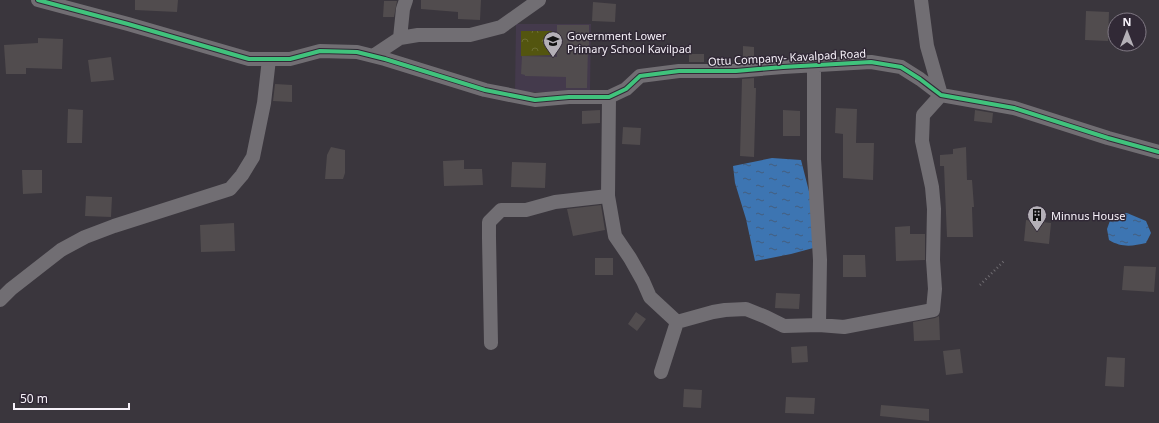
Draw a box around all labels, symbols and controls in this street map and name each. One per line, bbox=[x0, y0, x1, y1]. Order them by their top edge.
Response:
north arrow bbox=[1107, 12, 1147, 52]
text: N bbox=[1123, 14, 1131, 29]
place label: Government Lower Primary School Kavilpad bbox=[567, 28, 692, 56]
school or university icon: Government Lower Primary School Kavilpad bbox=[542, 30, 564, 58]
street label: Ottu Company- Kavalpad Road bbox=[708, 45, 866, 69]
building icon: Minnus House bbox=[1026, 204, 1048, 232]
place label: Minnus House bbox=[1051, 208, 1125, 223]
scale bar bbox=[14, 385, 129, 411]
text: 50 m bbox=[20, 390, 48, 407]

